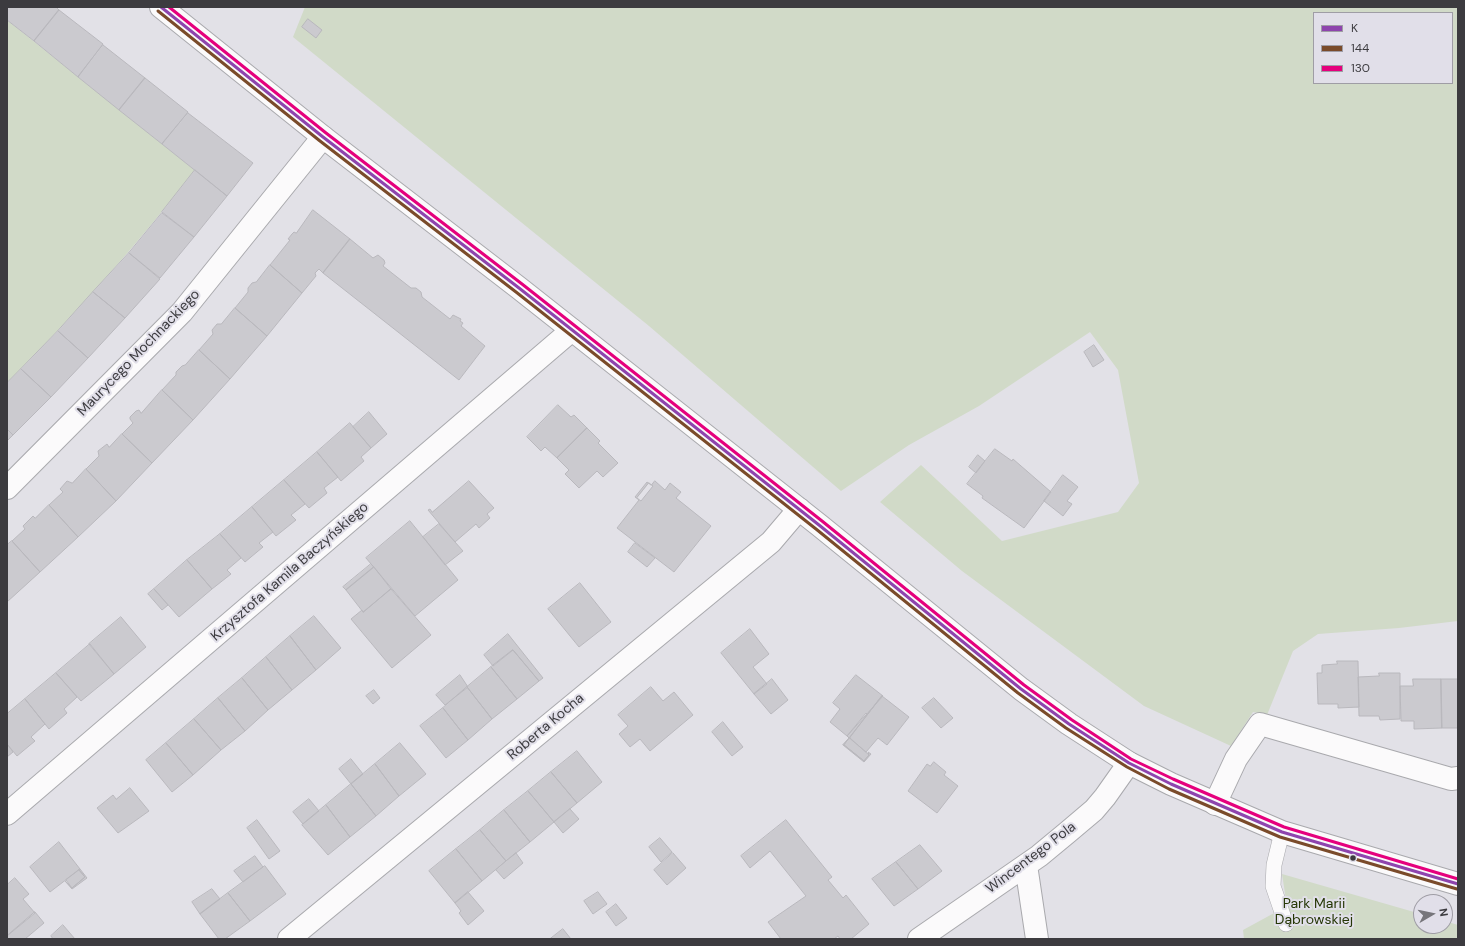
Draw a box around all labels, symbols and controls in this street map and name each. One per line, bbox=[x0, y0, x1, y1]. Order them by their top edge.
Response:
legend bbox=[1313, 12, 1453, 84]
text: K bbox=[1351, 20, 1358, 36]
text: 144 bbox=[1351, 40, 1369, 56]
text: 130 bbox=[1351, 60, 1370, 76]
street label: Maurycego Mochnackiego bbox=[74, 286, 204, 420]
street label: Krzysztofa Kamila Baczyńskiego bbox=[208, 499, 372, 645]
street label: Roberta Kocha bbox=[504, 690, 588, 764]
street label: Wincentego Pola bbox=[983, 819, 1079, 897]
unlabelled marker bbox=[1348, 853, 1358, 863]
north arrow bbox=[1413, 894, 1453, 934]
park label: Park Marii Dąbrowskiej bbox=[1275, 896, 1353, 928]
text: N bbox=[1436, 907, 1451, 917]

